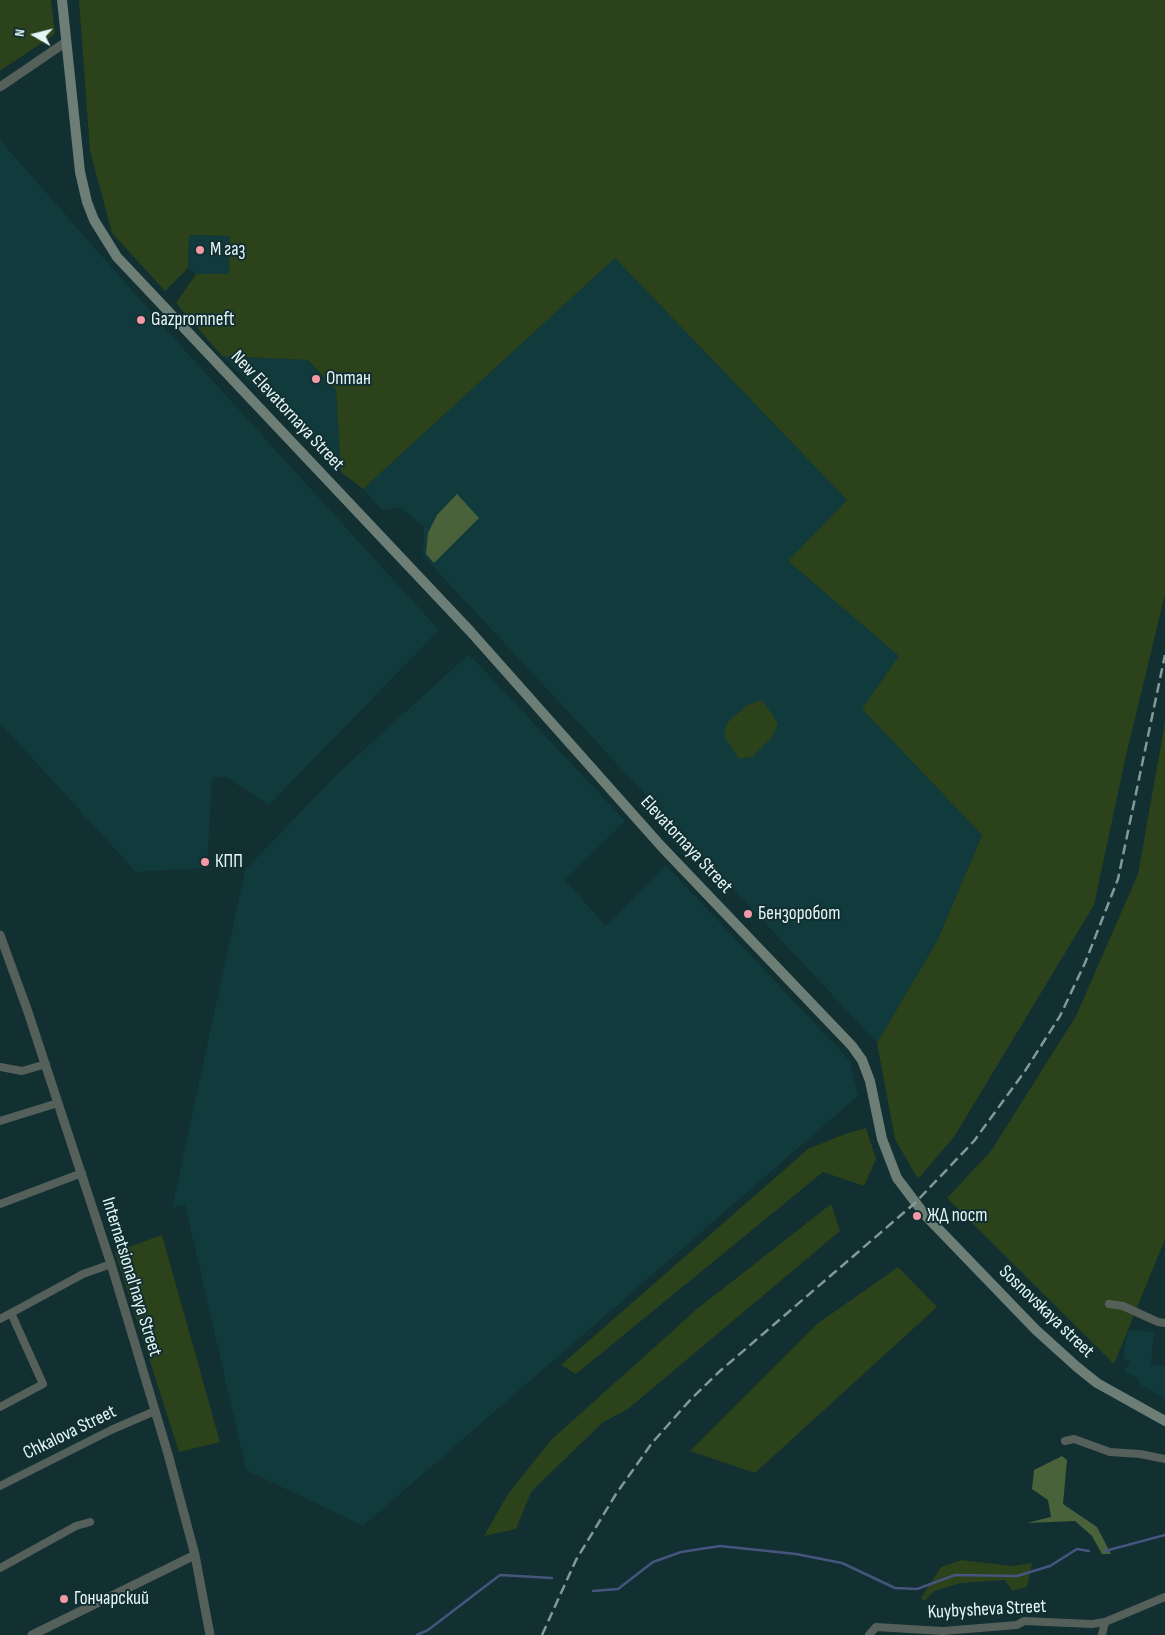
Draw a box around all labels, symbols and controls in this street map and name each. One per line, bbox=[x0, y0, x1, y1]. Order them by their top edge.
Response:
north arrow bbox=[10, 10, 60, 60]
text: N bbox=[11, 28, 29, 38]
place label: М газ bbox=[210, 239, 245, 261]
marker: М газ bbox=[194, 244, 206, 256]
place label: Gazpromneft bbox=[151, 309, 235, 331]
marker: Gazpromneft bbox=[135, 314, 147, 326]
street label: New Elevatornaya Street bbox=[225, 346, 349, 476]
place label: Оптан bbox=[326, 368, 371, 390]
marker: Оптан bbox=[310, 373, 322, 385]
street label: Elevatornaya Street bbox=[635, 792, 737, 898]
place label: КПП bbox=[215, 851, 243, 873]
marker: КПП bbox=[199, 856, 211, 868]
place label: Бензоробот bbox=[758, 903, 840, 925]
marker: Бензоробот bbox=[742, 908, 754, 920]
street label: Internatsional'naya Street bbox=[96, 1195, 166, 1359]
place label: ЖД пост bbox=[927, 1205, 987, 1227]
marker: ЖД пост bbox=[911, 1210, 923, 1222]
street label: Sosnovskaya street bbox=[994, 1261, 1098, 1363]
street label: Chkalova Street bbox=[20, 1401, 120, 1465]
place label: Гончарский bbox=[74, 1588, 149, 1610]
marker: Гончарский bbox=[58, 1593, 70, 1605]
street label: Kuybysheva Street bbox=[927, 1596, 1047, 1624]

